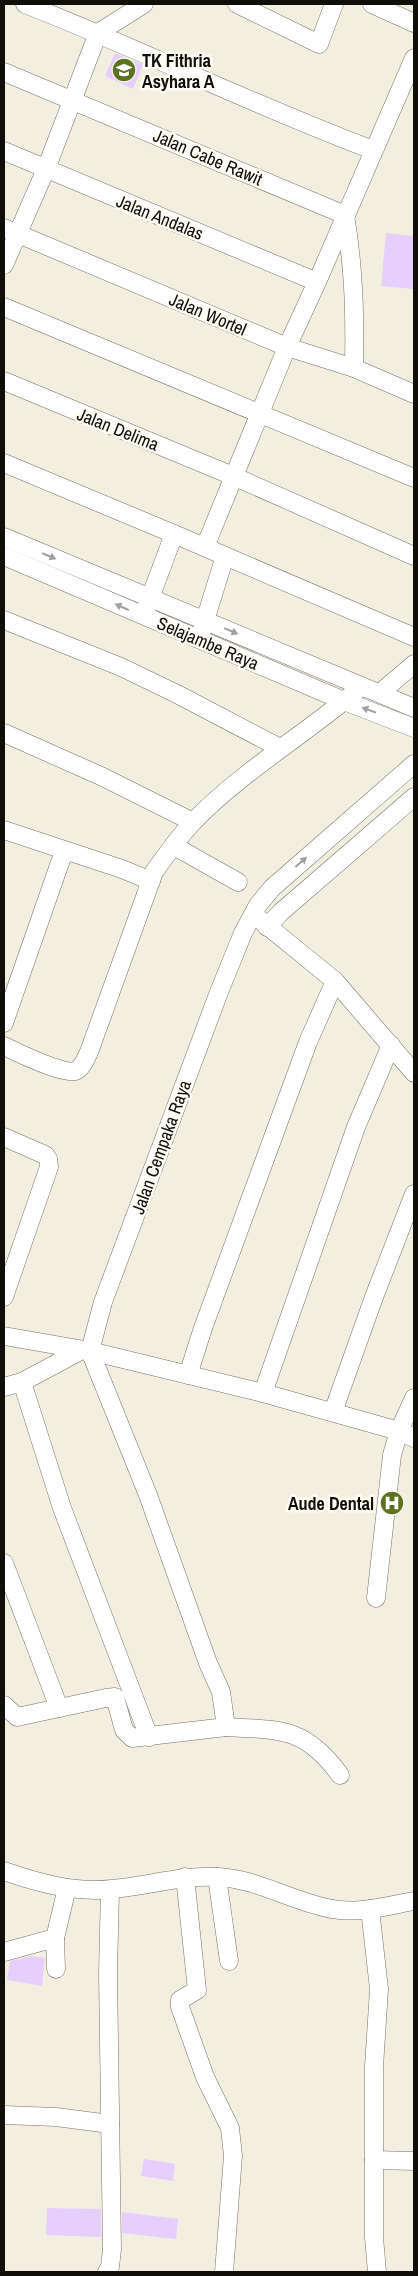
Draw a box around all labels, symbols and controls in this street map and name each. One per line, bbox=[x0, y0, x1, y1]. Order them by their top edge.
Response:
place label: TK Fithria Asyhara A bbox=[142, 48, 215, 94]
school or university icon: TK Fithria Asyhara A bbox=[111, 57, 137, 83]
street label: Jalan Cabe Rawit bbox=[149, 123, 267, 191]
street label: Jalan Andalas bbox=[113, 188, 207, 246]
street label: Jalan Wortel bbox=[165, 287, 251, 341]
street label: Jalan Delima bbox=[73, 401, 163, 457]
one-way arrow bbox=[42, 553, 56, 561]
one-way arrow bbox=[115, 603, 129, 611]
street label: Selajambe Raya bbox=[153, 610, 263, 676]
one-way arrow bbox=[224, 628, 238, 636]
one-way arrow bbox=[361, 706, 376, 714]
one-way arrow bbox=[295, 857, 308, 868]
street label: Jalan Cempaka Raya bbox=[125, 1076, 197, 1218]
hospital icon: Aude Dental bbox=[379, 1490, 405, 1516]
place label: Aude Dental bbox=[288, 1491, 374, 1516]

